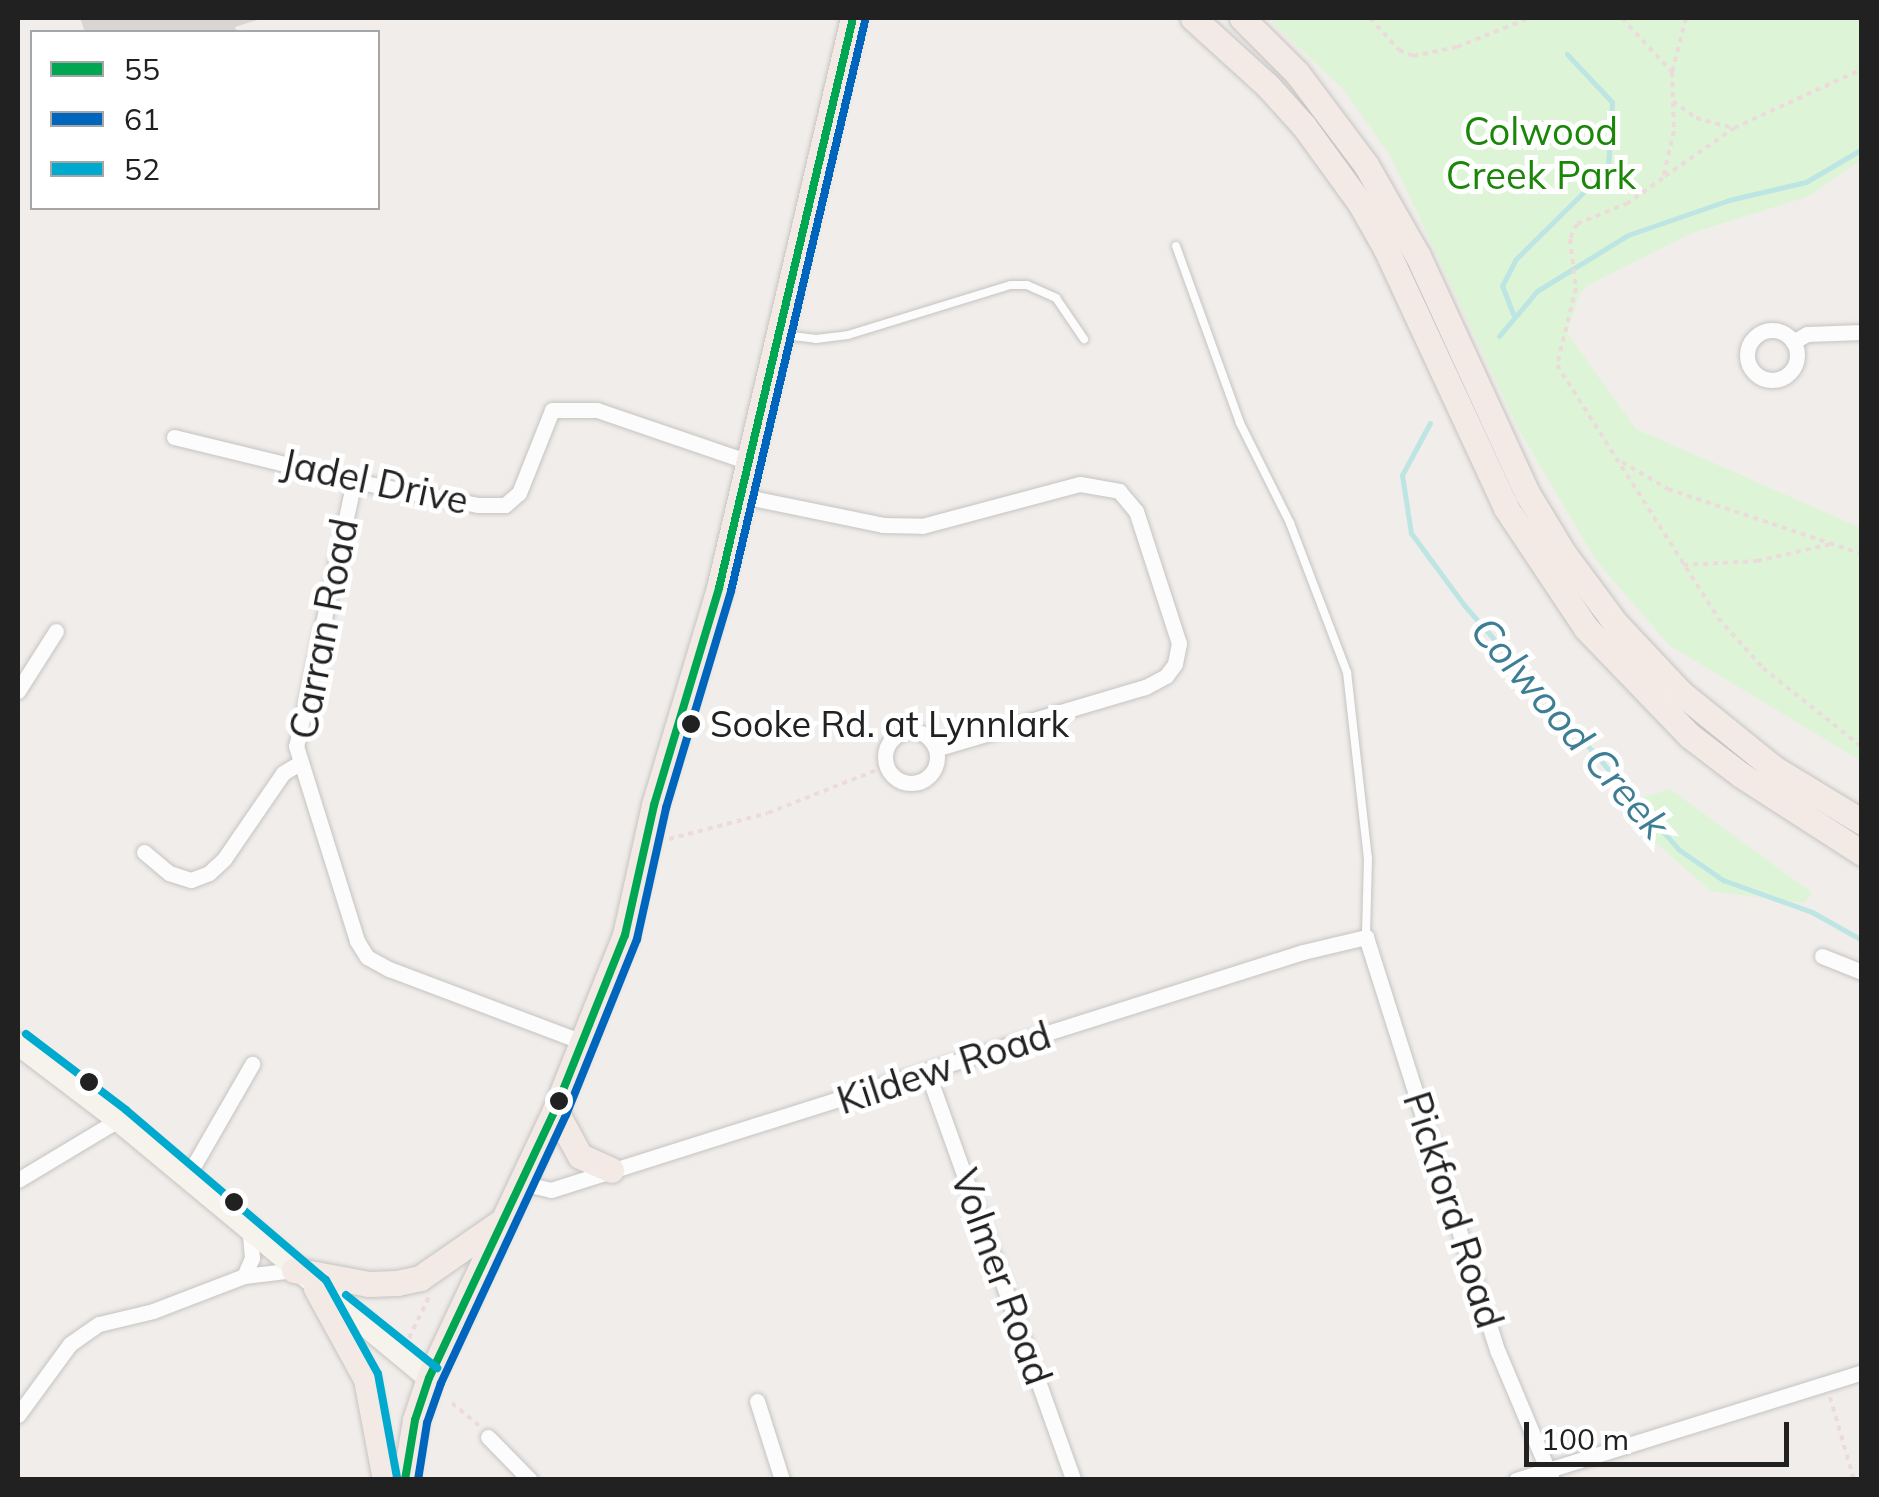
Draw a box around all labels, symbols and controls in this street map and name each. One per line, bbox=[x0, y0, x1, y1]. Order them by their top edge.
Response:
legend bbox=[30, 30, 380, 210]
text: 55 bbox=[124, 50, 160, 88]
text: 61 bbox=[124, 100, 160, 138]
park label: Colwood Creek Park bbox=[1446, 109, 1636, 198]
text: 52 bbox=[124, 150, 160, 188]
street label: Jadel Drive bbox=[278, 440, 472, 524]
street label: Carran Road bbox=[280, 515, 368, 743]
water label: Colwood Creek bbox=[1461, 606, 1681, 848]
place label: Sooke Rd. at Lynnlark bbox=[710, 702, 1069, 746]
marker: Sooke Rd. at Lynnlark bbox=[681, 714, 701, 734]
street label: Kildew Road bbox=[832, 1012, 1056, 1124]
unlabelled marker bbox=[79, 1072, 99, 1092]
street label: Pickford Road bbox=[1393, 1086, 1513, 1334]
unlabelled marker bbox=[549, 1091, 569, 1111]
street label: Volmer Road bbox=[941, 1163, 1061, 1391]
unlabelled marker bbox=[224, 1192, 244, 1212]
scale bar bbox=[1529, 1402, 1794, 1464]
text: 100 m bbox=[1541, 1420, 1629, 1458]

